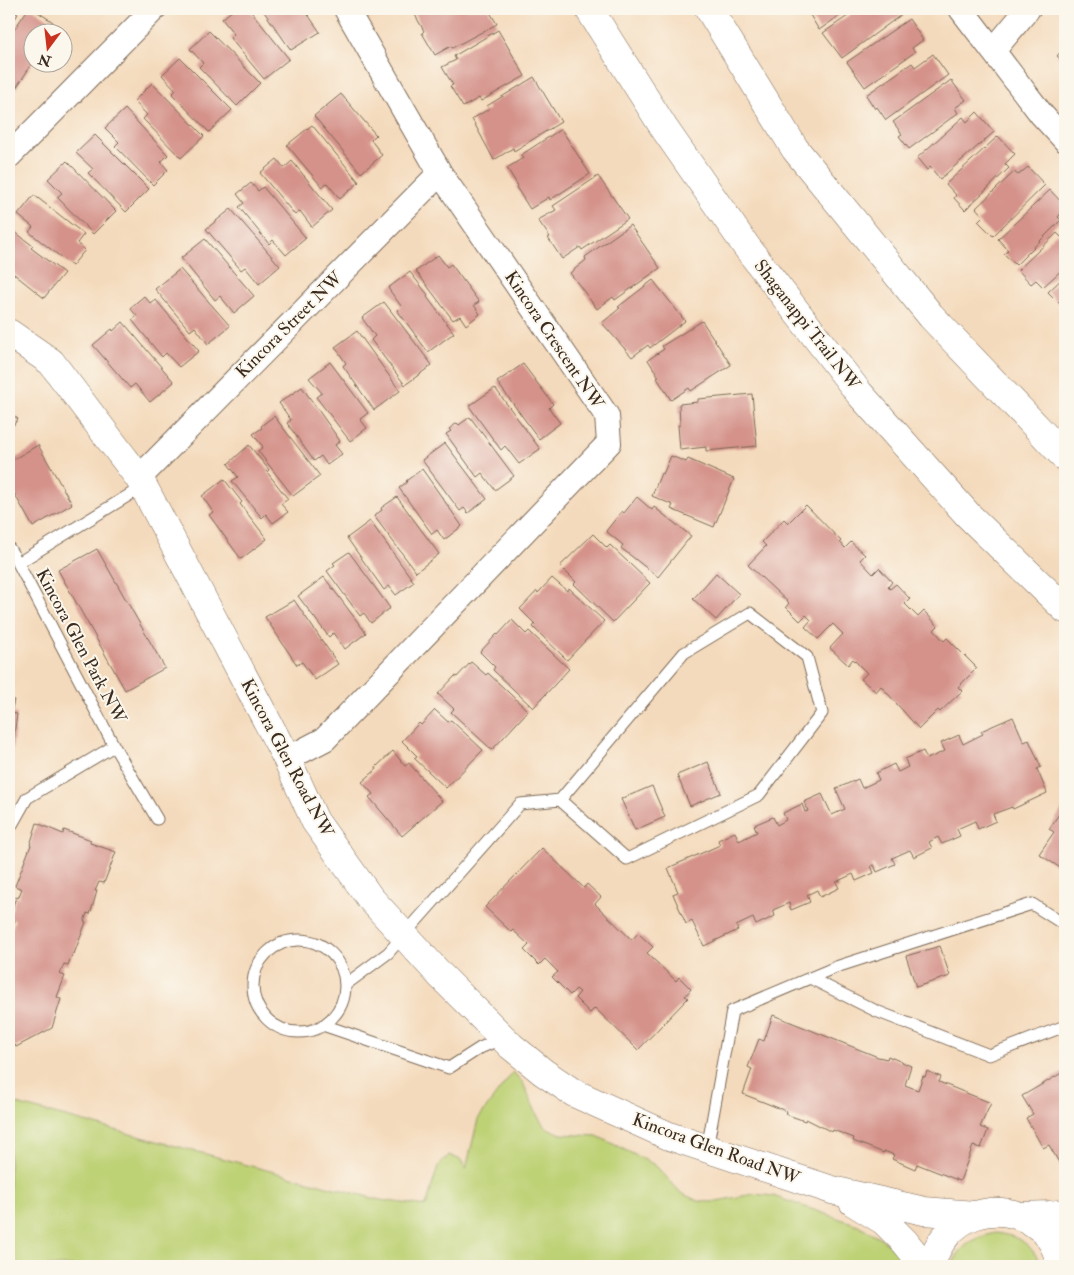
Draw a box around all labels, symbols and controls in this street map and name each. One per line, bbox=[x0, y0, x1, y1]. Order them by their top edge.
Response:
north arrow bbox=[22, 22, 72, 72]
text: N bbox=[36, 50, 54, 70]
street label: Shaganappi Trail NW bbox=[749, 255, 866, 396]
street label: Kincora Street NW bbox=[231, 266, 348, 383]
street label: Kincora Crescent NW bbox=[499, 267, 609, 414]
street label: Kincora Glen Park NW bbox=[31, 565, 132, 728]
street label: Kincora Glen Road NW bbox=[235, 675, 339, 842]
street label: Kincora Glen Road NW bbox=[629, 1108, 803, 1190]

